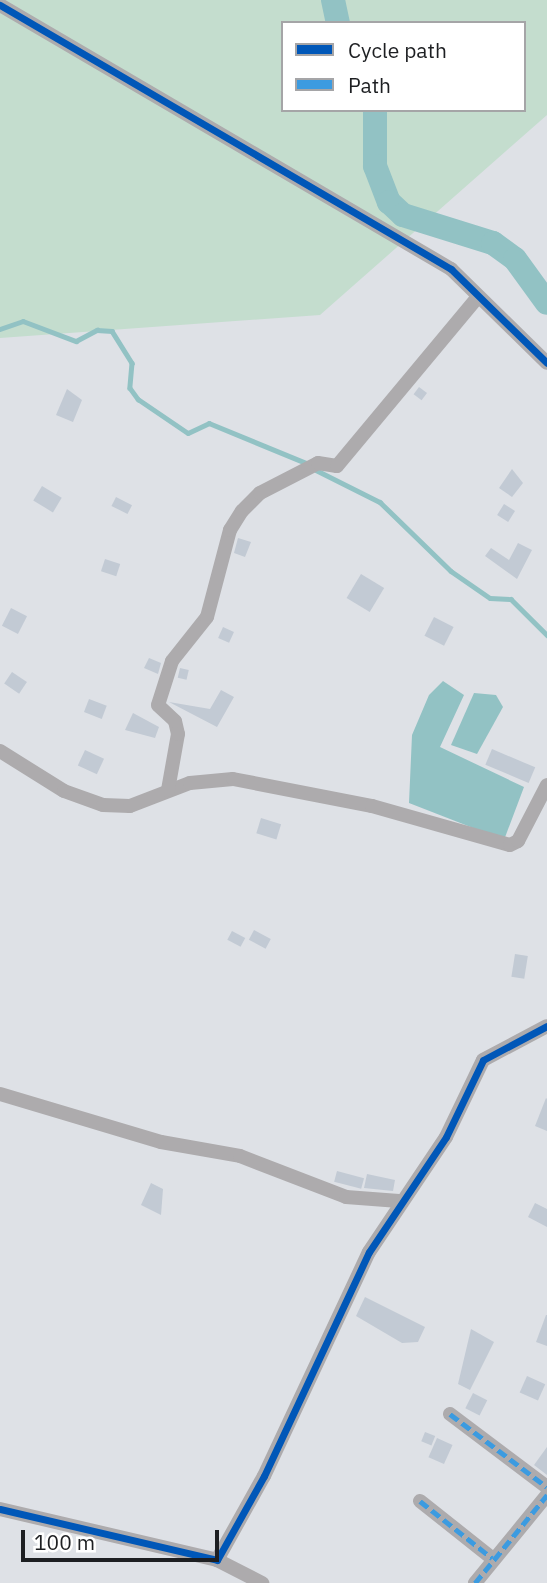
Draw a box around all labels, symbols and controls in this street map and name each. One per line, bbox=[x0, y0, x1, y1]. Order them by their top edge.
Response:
legend bbox=[281, 21, 526, 112]
text: Cycle path bbox=[348, 36, 447, 64]
text: Path bbox=[348, 71, 391, 99]
scale bar bbox=[24, 1516, 222, 1560]
text: 100 m bbox=[34, 1528, 95, 1556]

